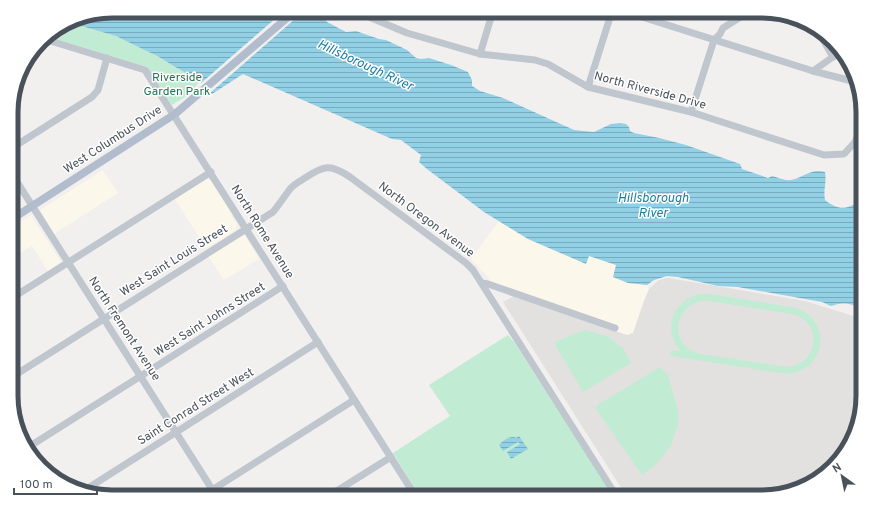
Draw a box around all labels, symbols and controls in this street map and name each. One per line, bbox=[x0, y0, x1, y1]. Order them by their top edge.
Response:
water label: Hillsborough River bbox=[315, 37, 416, 96]
street label: North Riverside Drive bbox=[592, 68, 708, 114]
park label: Riverside Garden Park bbox=[144, 70, 210, 100]
street label: West Columbus Drive bbox=[61, 102, 165, 178]
street label: North Oregon Avenue bbox=[375, 179, 477, 261]
street label: North Rome Avenue bbox=[227, 182, 297, 282]
water label: Hillsborough River bbox=[617, 191, 689, 222]
street label: West Saint Louis Street bbox=[117, 221, 231, 301]
street label: North Fremont Avenue bbox=[84, 274, 164, 384]
street label: West Saint Johns Street bbox=[152, 279, 268, 361]
street label: Saint Conrad Street West bbox=[135, 365, 257, 449]
north arrow bbox=[822, 456, 862, 496]
text: N bbox=[830, 460, 844, 476]
scale bar bbox=[14, 470, 97, 496]
text: 100 m bbox=[20, 477, 53, 493]

